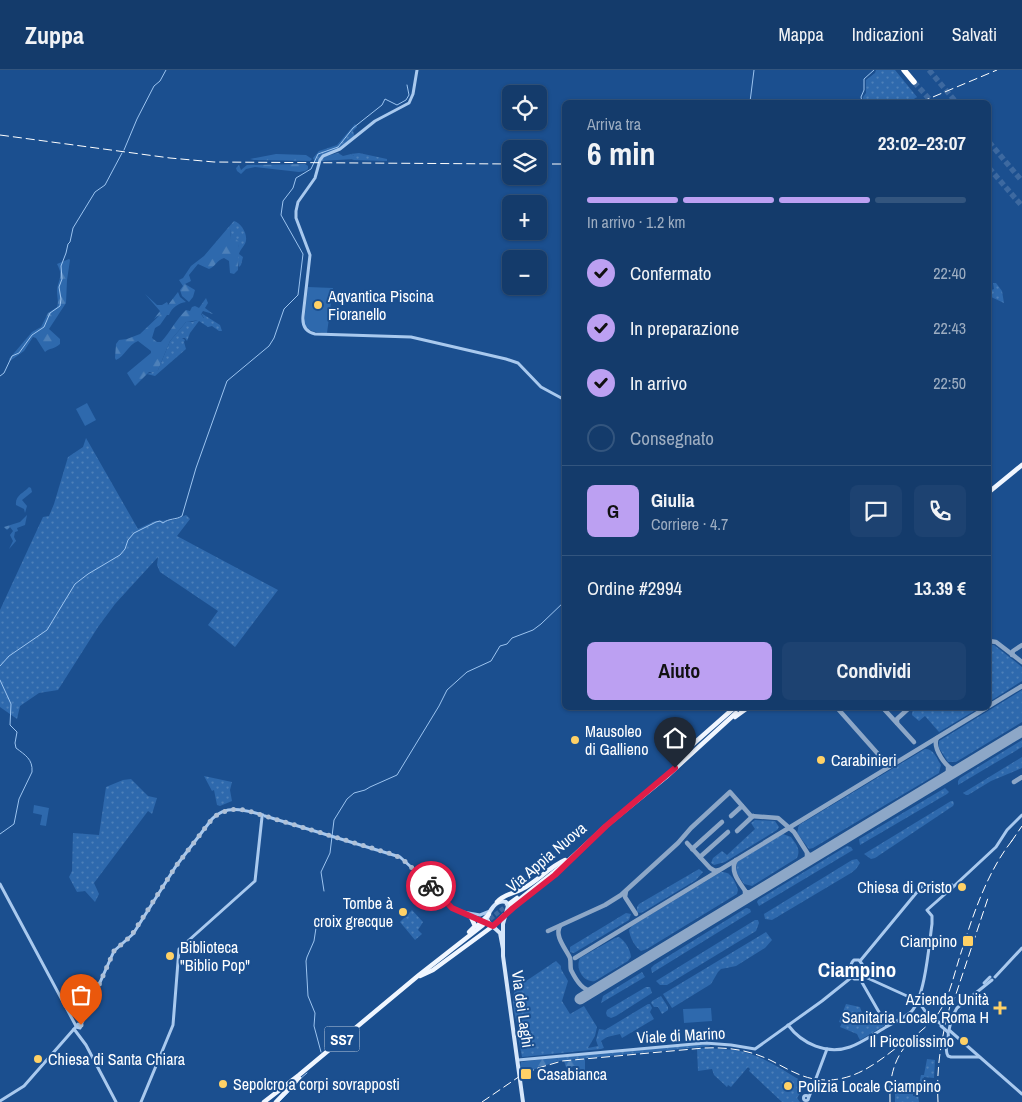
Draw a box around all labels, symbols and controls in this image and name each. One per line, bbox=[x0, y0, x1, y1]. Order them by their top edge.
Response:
text: Zuppa bbox=[25, 19, 84, 51]
text: Mappa bbox=[779, 22, 824, 47]
text: Indicazioni bbox=[852, 22, 924, 47]
text: Salvati bbox=[952, 22, 997, 47]
map controls bbox=[502, 85, 547, 295]
button: locate bbox=[502, 85, 547, 130]
text: Arriva tra bbox=[587, 113, 641, 135]
text: 23:02–23:07 bbox=[878, 130, 966, 156]
text: 6 min bbox=[587, 132, 656, 175]
button: layers bbox=[502, 140, 547, 185]
button: + bbox=[502, 195, 547, 240]
text: In arrivo · 1.2 km bbox=[587, 211, 685, 233]
button: − bbox=[502, 250, 547, 295]
icon: check bbox=[587, 259, 615, 287]
text: Confermato bbox=[630, 260, 711, 286]
text: 22:40 bbox=[933, 262, 966, 284]
place label: Aqvantica Piscina Fioranello bbox=[327, 285, 434, 325]
marker: Aqvantica Piscina Fioranello bbox=[312, 299, 324, 311]
icon: check bbox=[587, 314, 615, 342]
text: In preparazione bbox=[630, 315, 739, 341]
text: 22:43 bbox=[933, 317, 966, 339]
icon: check bbox=[587, 369, 615, 397]
text: In arrivo bbox=[630, 370, 687, 396]
text: 22:50 bbox=[933, 372, 966, 394]
text: Consegnato bbox=[630, 425, 714, 451]
button: chat bbox=[850, 485, 902, 537]
button: phone bbox=[914, 485, 966, 537]
text: Giulia bbox=[651, 487, 694, 513]
text: G bbox=[607, 498, 619, 524]
text: Corriere · 4.7 bbox=[651, 513, 728, 535]
text: Ordine #2994 bbox=[587, 575, 682, 601]
text: 13.39 € bbox=[914, 575, 966, 601]
button: Aiuto bbox=[587, 642, 772, 700]
button: Condividi bbox=[782, 642, 966, 700]
pin bbox=[654, 717, 696, 768]
place label: Mausoleo di Gallieno bbox=[585, 720, 648, 760]
icon: home bbox=[661, 724, 689, 752]
marker: Mausoleo di Gallieno bbox=[569, 734, 581, 746]
place label: Carabinieri bbox=[831, 749, 897, 771]
marker: Carabinieri bbox=[815, 754, 827, 766]
street label: Via Appia Nuova bbox=[501, 817, 591, 897]
courier bbox=[406, 861, 456, 911]
icon: bike bbox=[417, 872, 445, 900]
place label: Chiesa di Cristo bbox=[857, 876, 952, 898]
marker: Chiesa di Cristo bbox=[956, 881, 968, 893]
place label: Tombe à croix grecque bbox=[314, 892, 394, 932]
marker: Tombe à croix grecque bbox=[397, 906, 409, 918]
place label: Ciampino bbox=[900, 930, 957, 952]
marker: Ciampino bbox=[961, 934, 975, 948]
place label: Biblioteca "Biblio Pop" bbox=[180, 936, 250, 976]
marker: Biblioteca "Biblio Pop" bbox=[164, 950, 176, 962]
district label: Ciampino bbox=[818, 955, 896, 984]
street label: Via dei Laghi bbox=[507, 969, 539, 1049]
pin bbox=[60, 974, 102, 1025]
icon: bag bbox=[67, 981, 95, 1009]
place label: Azienda Unità Sanitaria Locale Roma H bbox=[842, 988, 990, 1028]
marker: Azienda Unità Sanitaria Locale Roma H bbox=[993, 1001, 1007, 1015]
street label: Viale di Marino bbox=[636, 1022, 726, 1048]
road number: SS7 bbox=[324, 1026, 360, 1052]
place label: Il Piccolissimo bbox=[869, 1030, 954, 1052]
marker: Il Piccolissimo bbox=[958, 1035, 970, 1047]
place label: Chiesa di Santa Chiara bbox=[48, 1048, 186, 1070]
marker: Chiesa di Santa Chiara bbox=[32, 1053, 44, 1065]
place label: Casabianca bbox=[537, 1063, 608, 1085]
marker: Casabianca bbox=[519, 1067, 533, 1081]
place label: Sepolcro a corpi sovrapposti bbox=[233, 1073, 400, 1095]
place label: Polizia Locale Ciampino bbox=[798, 1075, 941, 1097]
marker: Sepolcro a corpi sovrapposti bbox=[217, 1078, 229, 1090]
marker: Polizia Locale Ciampino bbox=[782, 1080, 794, 1092]

